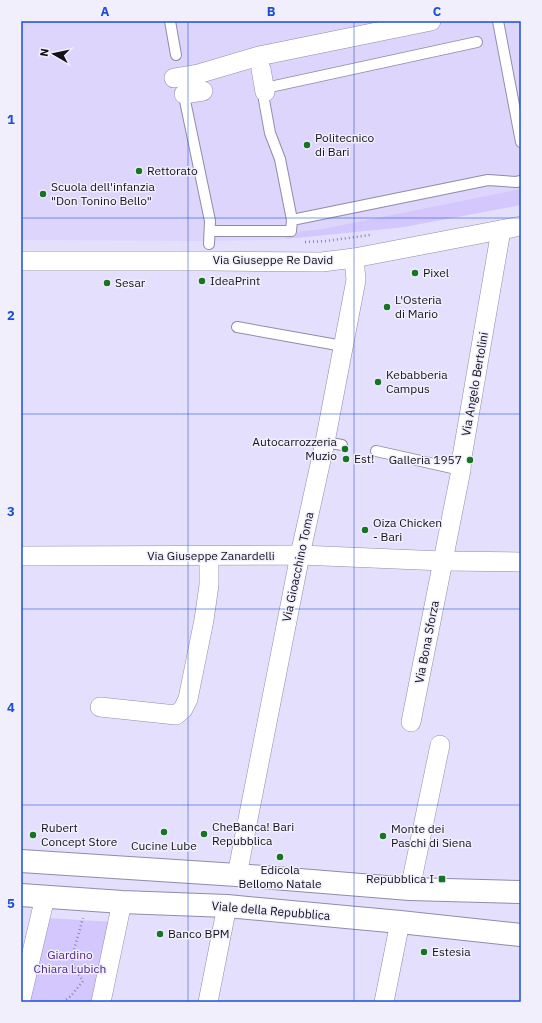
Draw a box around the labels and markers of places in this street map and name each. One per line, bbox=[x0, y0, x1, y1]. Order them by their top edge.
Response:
place label: Politecnico di Bari bbox=[315, 130, 375, 159]
marker: Politecnico di Bari bbox=[302, 140, 312, 150]
place label: Rettorato bbox=[147, 163, 198, 178]
marker: Rettorato bbox=[134, 166, 144, 176]
place label: Scuola dell'infanzia "Don Tonino Bello" bbox=[51, 179, 155, 208]
marker: Scuola dell'infanzia "Don Tonino Bello" bbox=[38, 189, 48, 199]
place label: Pixel bbox=[423, 265, 449, 280]
marker: Pixel bbox=[410, 268, 420, 278]
place label: IdeaPrint bbox=[210, 273, 260, 288]
place label: Sesar bbox=[115, 275, 146, 290]
marker: IdeaPrint bbox=[197, 276, 207, 286]
marker: Sesar bbox=[102, 278, 112, 288]
place label: L'Osteria di Mario bbox=[395, 292, 442, 321]
marker: L'Osteria di Mario bbox=[382, 302, 392, 312]
place label: Kebabberia Campus bbox=[386, 367, 448, 396]
marker: Kebabberia Campus bbox=[373, 377, 383, 387]
place label: Autocarrozzeria Muzio bbox=[252, 434, 338, 463]
marker: Autocarrozzeria Muzio bbox=[340, 444, 350, 454]
place label: Est! bbox=[354, 451, 374, 466]
place label: Galleria 1957 bbox=[389, 452, 462, 467]
marker: Est! bbox=[341, 454, 351, 464]
marker: Galleria 1957 bbox=[465, 455, 475, 465]
place label: Oiza Chicken - Bari bbox=[373, 515, 442, 544]
marker: Oiza Chicken - Bari bbox=[360, 525, 370, 535]
place label: CheBanca! Bari Repubblica bbox=[212, 819, 294, 848]
place label: Rubert Concept Store bbox=[41, 820, 118, 849]
place label: Monte dei Paschi di Siena bbox=[391, 821, 472, 850]
marker: Cucine Lube bbox=[159, 827, 169, 837]
marker: CheBanca! Bari Repubblica bbox=[199, 829, 209, 839]
marker: Rubert Concept Store bbox=[28, 830, 38, 840]
marker: Monte dei Paschi di Siena bbox=[378, 831, 388, 841]
place label: Cucine Lube bbox=[131, 838, 197, 853]
marker: Edicola Bellomo Natale bbox=[275, 852, 285, 862]
place label: Edicola Bellomo Natale bbox=[238, 862, 322, 891]
place label: Repubblica I bbox=[366, 871, 434, 886]
marker: Repubblica I bbox=[437, 874, 447, 884]
place label: Banco BPM bbox=[168, 926, 229, 941]
marker: Banco BPM bbox=[155, 929, 165, 939]
place label: Estesia bbox=[432, 944, 471, 959]
marker: Estesia bbox=[419, 947, 429, 957]

